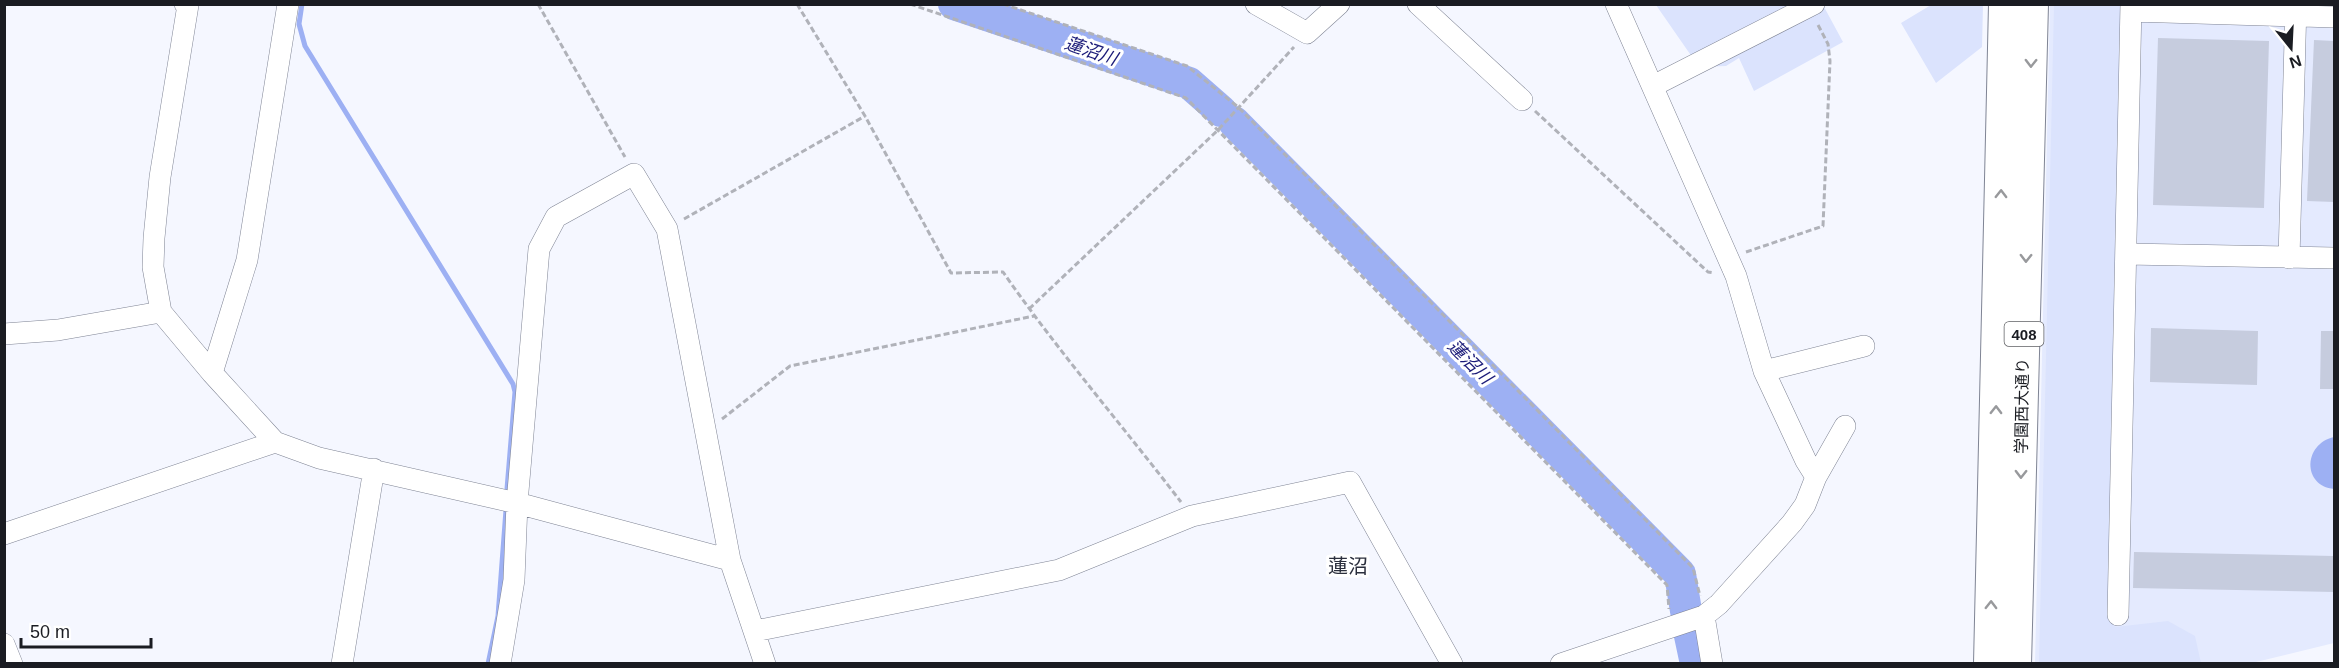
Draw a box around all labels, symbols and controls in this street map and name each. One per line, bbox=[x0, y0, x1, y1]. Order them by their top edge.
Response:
north arrow bbox=[2261, 18, 2321, 78]
water label: 蓮沼川 bbox=[1062, 33, 1122, 70]
text: N bbox=[2287, 52, 2304, 72]
one-way arrow bbox=[2025, 58, 2037, 67]
one-way arrow bbox=[1995, 190, 2007, 199]
one-way arrow bbox=[2020, 253, 2032, 262]
road number: 408 bbox=[2004, 322, 2044, 346]
water label: 蓮沼川 bbox=[1444, 336, 1498, 390]
street label: 学園西大通り bbox=[2013, 358, 2031, 454]
one-way arrow bbox=[1989, 406, 2002, 415]
one-way arrow bbox=[2015, 469, 2027, 478]
district label: 蓮沼 bbox=[1328, 555, 1368, 577]
one-way arrow bbox=[1985, 601, 1997, 610]
scale bar bbox=[21, 611, 152, 649]
text: 50 m bbox=[30, 622, 70, 642]

